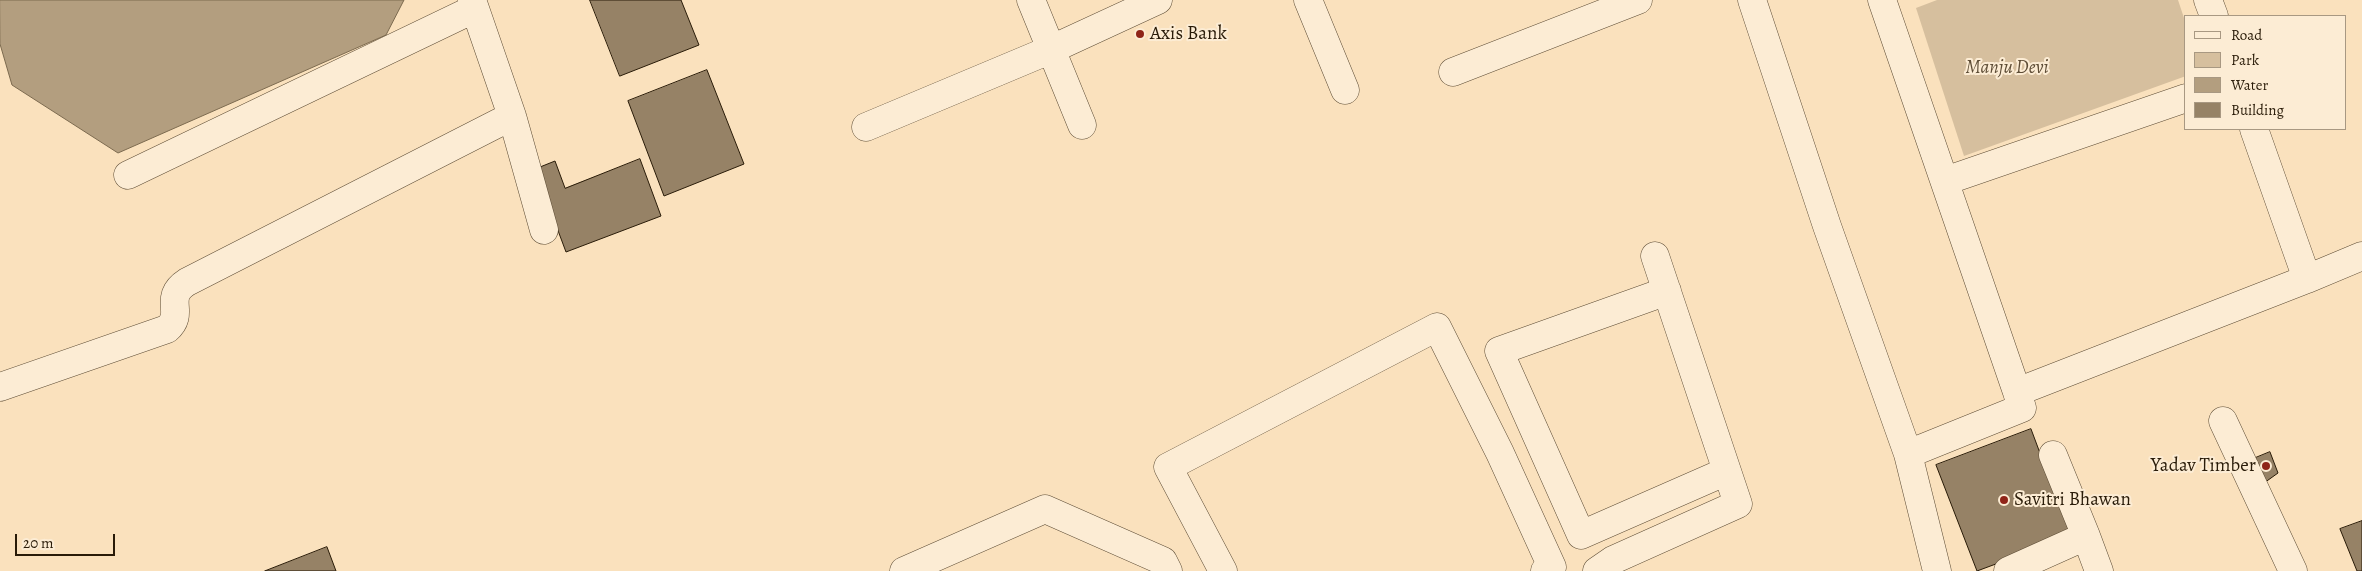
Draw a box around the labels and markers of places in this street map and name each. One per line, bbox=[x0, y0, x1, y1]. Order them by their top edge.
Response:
place label: Axis Bank bbox=[1150, 23, 1227, 45]
marker: Axis Bank bbox=[1134, 28, 1146, 40]
place label: Yadav Timber bbox=[2151, 455, 2256, 477]
marker: Yadav Timber bbox=[2260, 460, 2272, 472]
place label: Savitri Bhawan bbox=[2014, 489, 2131, 511]
marker: Savitri Bhawan bbox=[1998, 494, 2010, 506]

